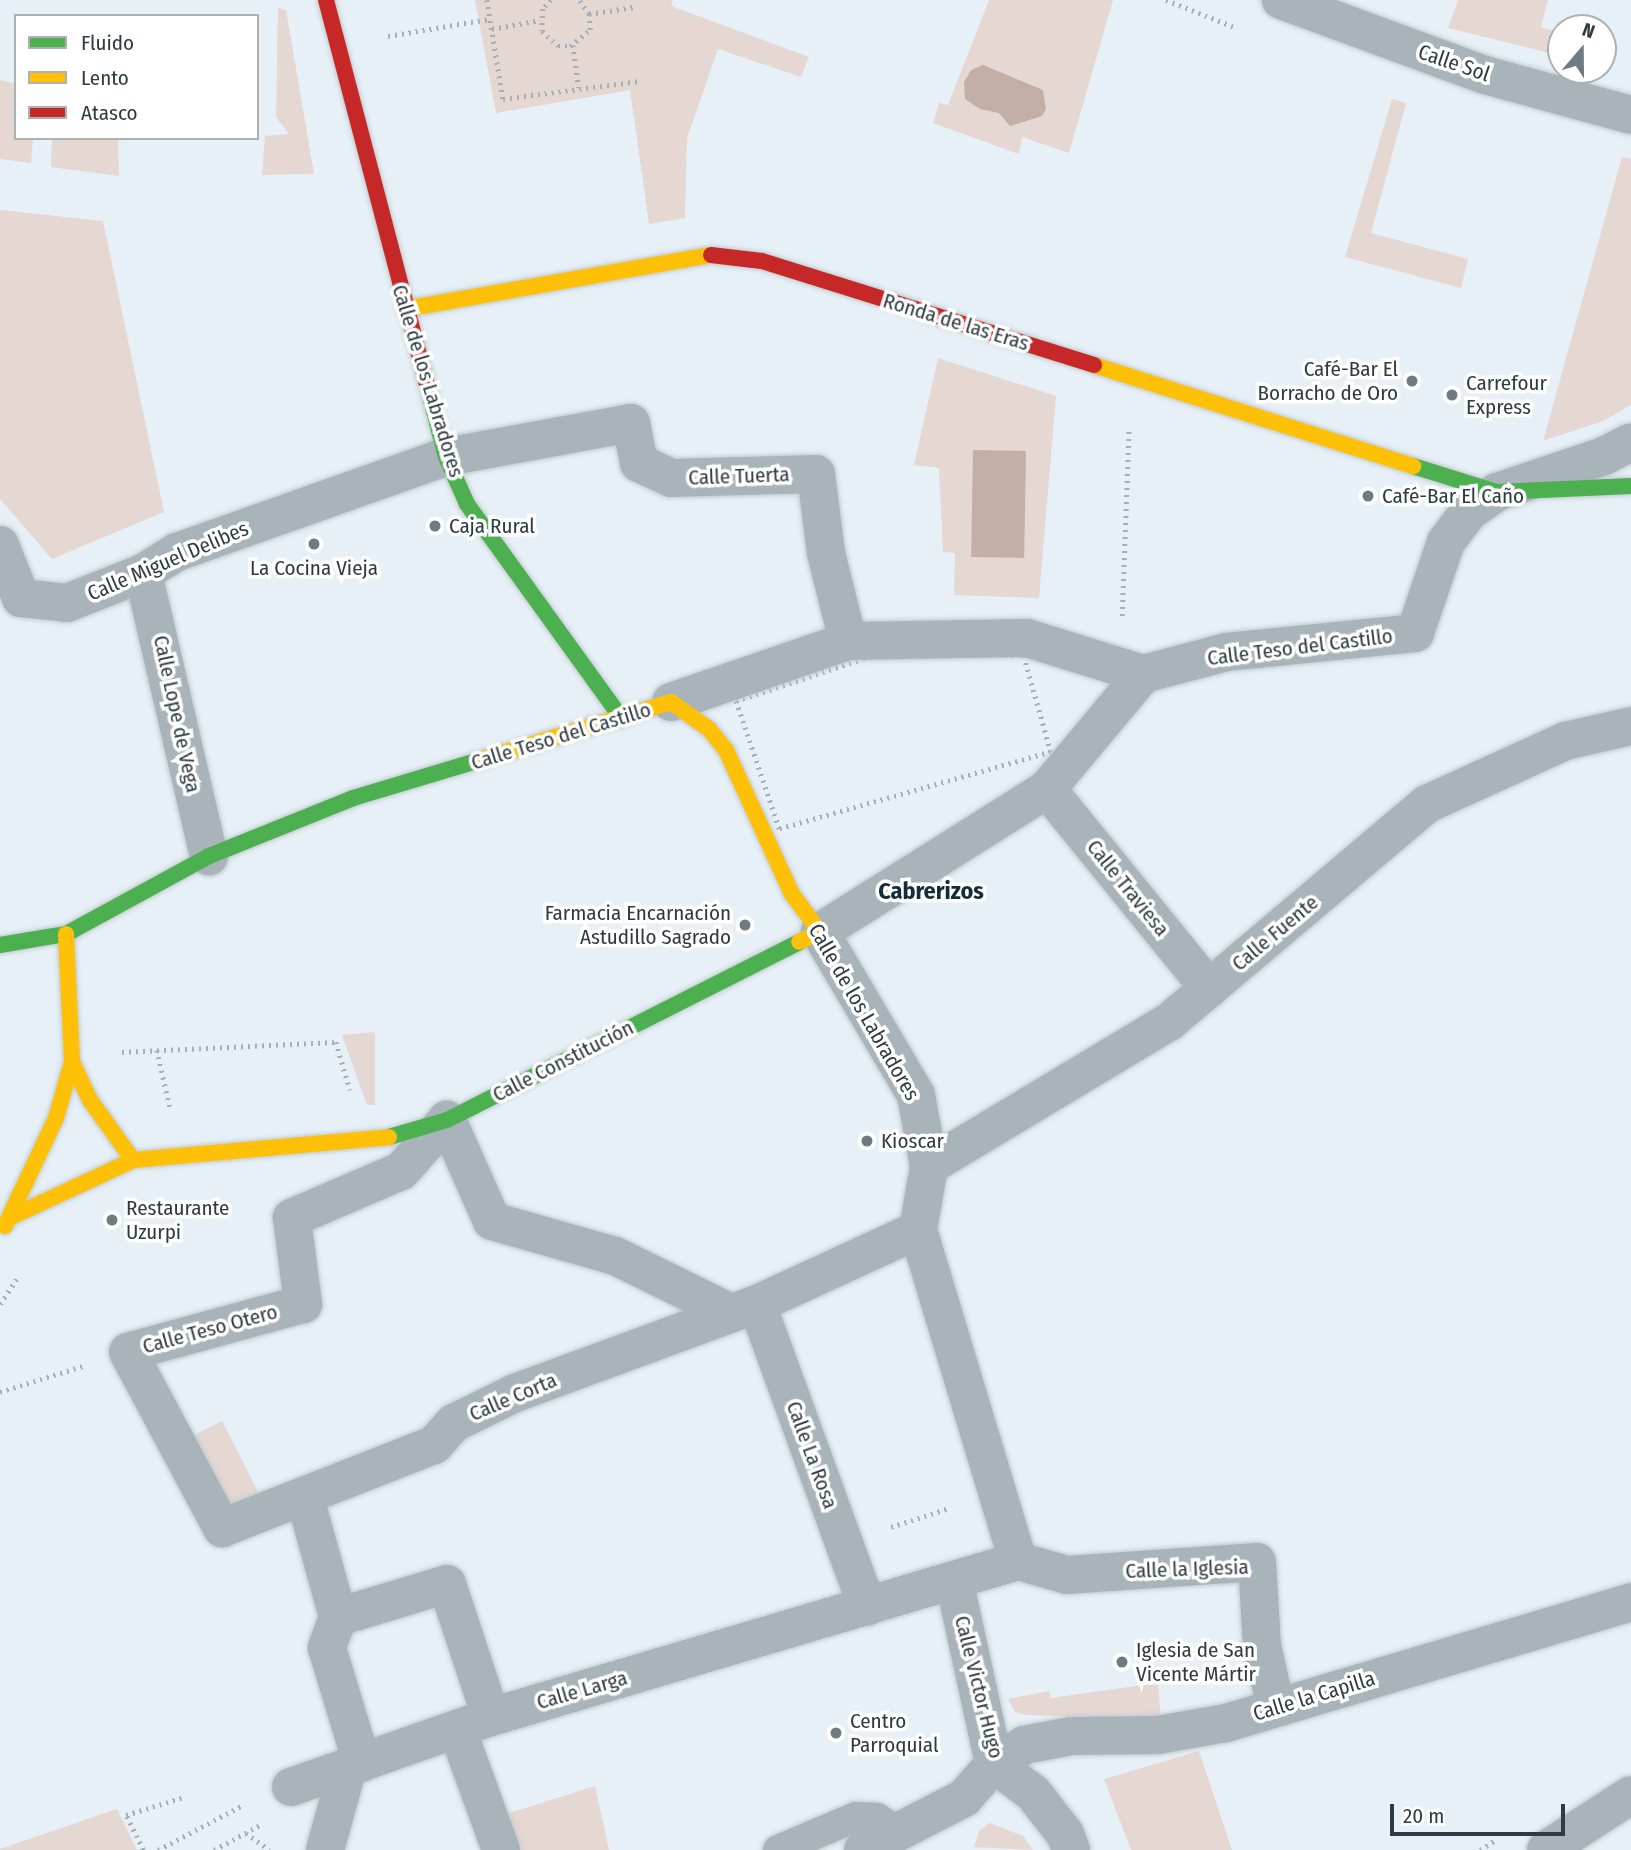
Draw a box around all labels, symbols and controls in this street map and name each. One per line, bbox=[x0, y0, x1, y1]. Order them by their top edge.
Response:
legend bbox=[14, 14, 259, 140]
north arrow bbox=[1547, 14, 1617, 84]
text: N bbox=[1579, 18, 1598, 43]
text: Fluido bbox=[81, 30, 134, 56]
street label: Calle Sol bbox=[1415, 39, 1493, 87]
text: Lento bbox=[81, 65, 129, 91]
text: Atasco bbox=[81, 100, 138, 126]
street label: Calle de los Labradores bbox=[387, 282, 469, 480]
street label: Ronda de las Eras bbox=[880, 288, 1032, 356]
place label: Café-Bar El Borracho de Oro bbox=[1258, 356, 1398, 406]
place label: Carrefour Express bbox=[1466, 370, 1547, 420]
marker: Café-Bar El Borracho de Oro bbox=[1404, 373, 1420, 389]
marker: Carrefour Express bbox=[1444, 387, 1460, 403]
street label: Calle Tuerta bbox=[688, 462, 790, 490]
place label: Café-Bar El Caño bbox=[1382, 483, 1524, 509]
marker: Café-Bar El Caño bbox=[1360, 488, 1376, 504]
place label: Caja Rural bbox=[449, 513, 535, 539]
street label: Calle Miguel Delibes bbox=[84, 516, 252, 606]
marker: Caja Rural bbox=[427, 518, 443, 534]
marker: La Cocina Vieja bbox=[306, 536, 322, 552]
place label: La Cocina Vieja bbox=[250, 555, 378, 581]
street label: Calle Teso del Castillo bbox=[1206, 623, 1394, 671]
street label: Calle Lope de Vega bbox=[148, 633, 206, 795]
street label: Calle Teso del Castillo bbox=[468, 697, 654, 775]
street label: Calle Traviesa bbox=[1081, 835, 1175, 941]
district label: Cabrerizos bbox=[878, 878, 984, 906]
street label: Calle Fuente bbox=[1227, 890, 1323, 976]
place label: Farmacia Encarnación Astudillo Sagrado bbox=[545, 900, 731, 950]
marker: Farmacia Encarnación Astudillo Sagrado bbox=[737, 917, 753, 933]
street label: Calle de los Labradores bbox=[803, 919, 925, 1105]
street label: Calle Constitución bbox=[488, 1015, 638, 1107]
place label: Kioscar bbox=[881, 1128, 944, 1154]
marker: Kioscar bbox=[859, 1133, 875, 1149]
place label: Restaurante Uzurpi bbox=[126, 1195, 229, 1245]
marker: Restaurante Uzurpi bbox=[104, 1212, 120, 1228]
street label: Calle Teso Otero bbox=[140, 1299, 280, 1359]
street label: Calle Corta bbox=[466, 1367, 560, 1427]
street label: Calle La Rosa bbox=[781, 1398, 843, 1512]
street label: Calle la Iglesia bbox=[1125, 1554, 1249, 1584]
street label: Calle Victor Hugo bbox=[949, 1613, 1009, 1761]
place label: Iglesia de San Vicente Mártir bbox=[1136, 1637, 1256, 1687]
marker: Iglesia de San Vicente Mártir bbox=[1114, 1654, 1130, 1670]
street label: Calle Larga bbox=[534, 1665, 630, 1715]
street label: Calle la Capilla bbox=[1250, 1666, 1378, 1726]
place label: Centro Parroquial bbox=[850, 1708, 938, 1758]
marker: Centro Parroquial bbox=[828, 1725, 844, 1741]
scale bar bbox=[1393, 1790, 1568, 1834]
text: 20 m bbox=[1403, 1803, 1444, 1829]

